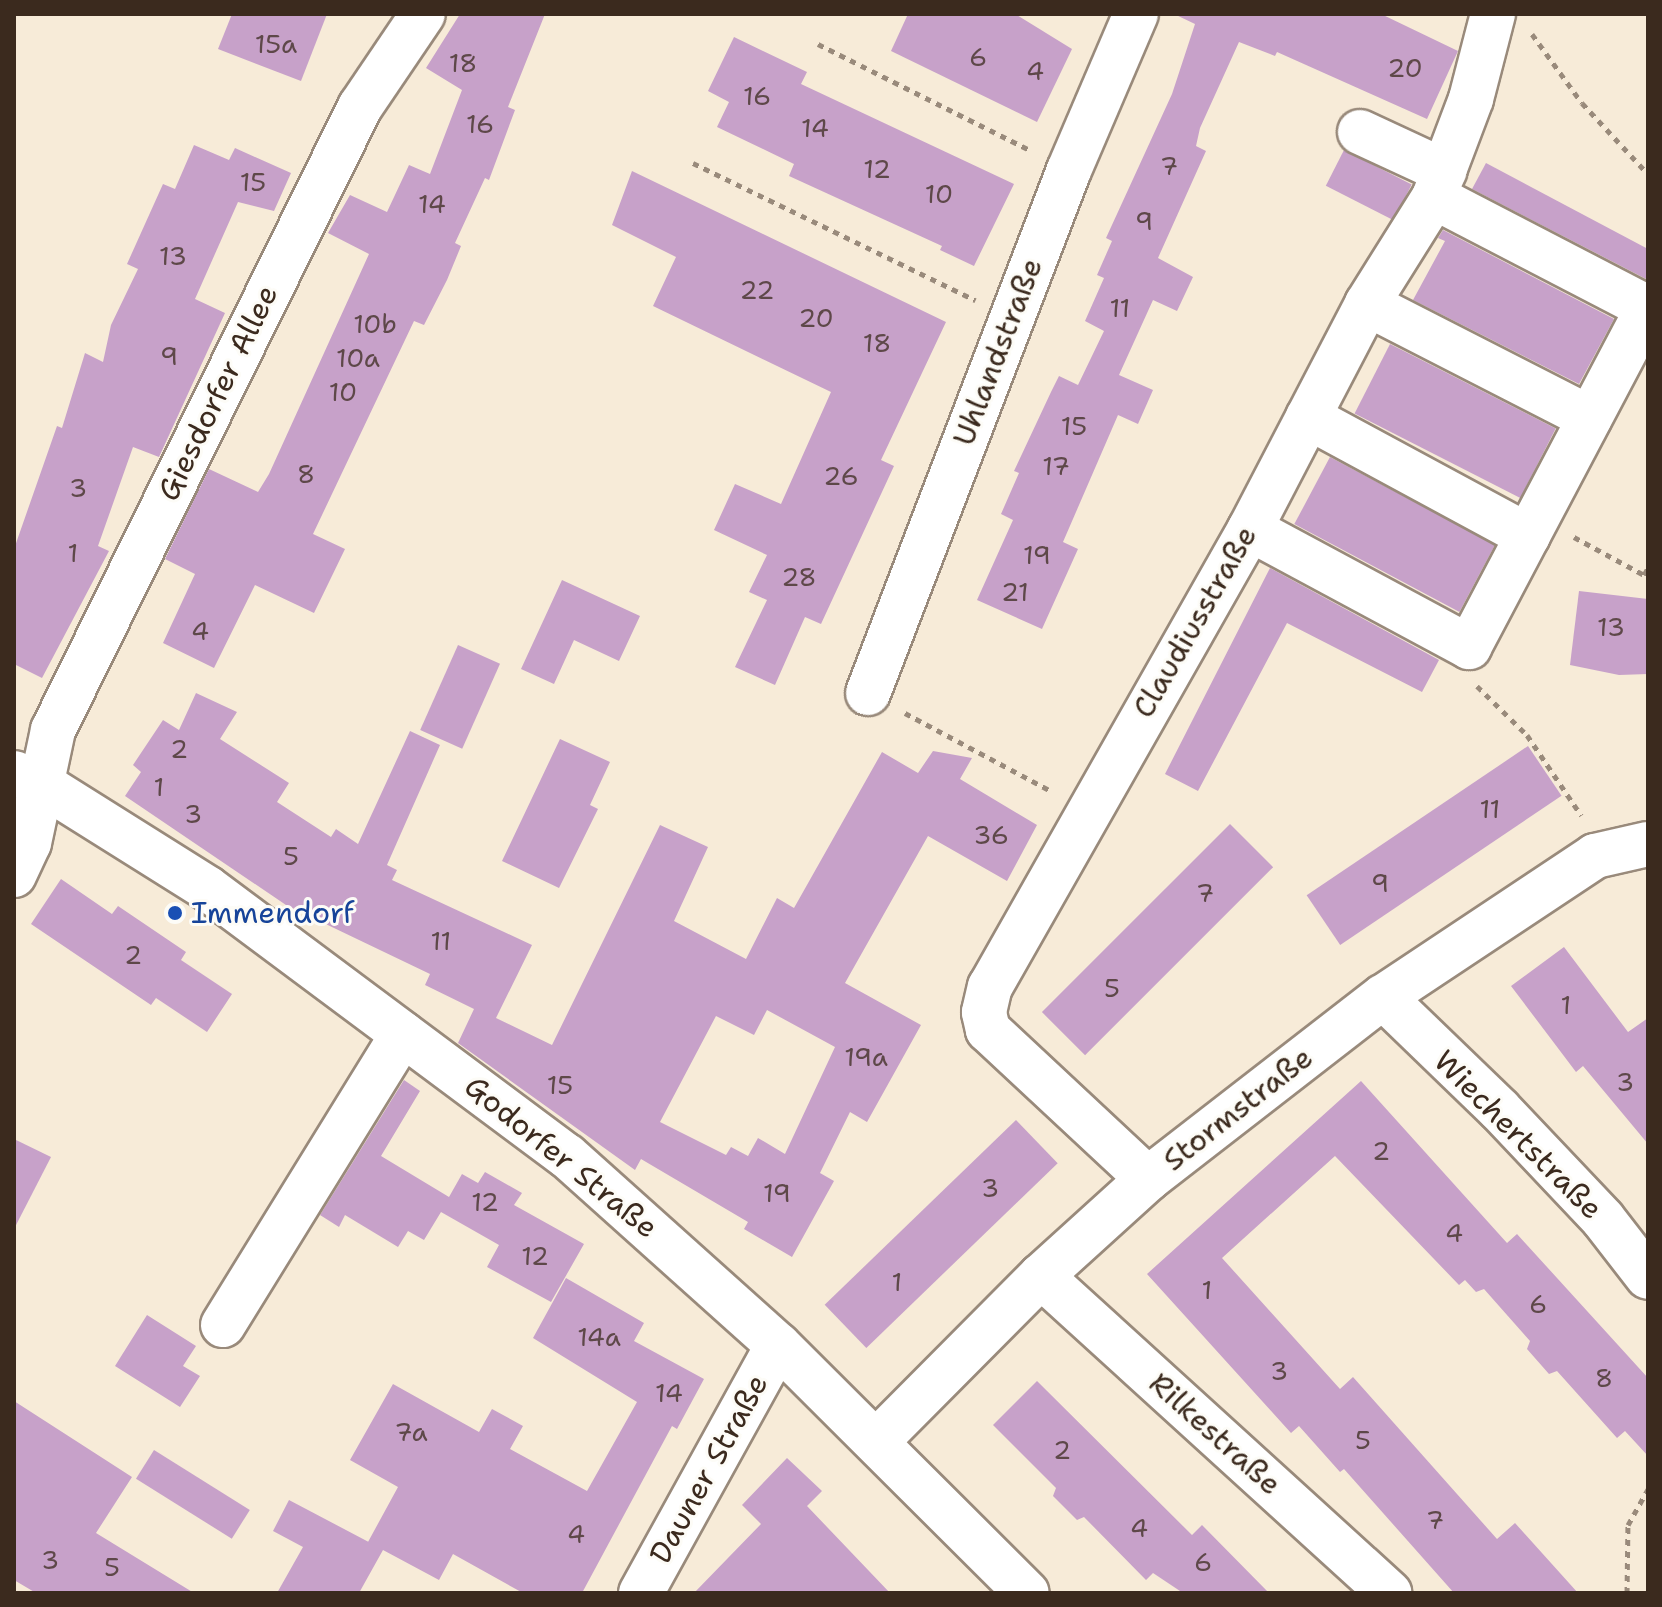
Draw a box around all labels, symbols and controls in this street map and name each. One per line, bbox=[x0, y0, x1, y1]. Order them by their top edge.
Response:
house number: 15a bbox=[255, 28, 297, 60]
house number: 6 bbox=[969, 41, 987, 73]
house number: 18 bbox=[449, 47, 477, 79]
house number: 20 bbox=[1387, 52, 1423, 84]
house number: 4 bbox=[1026, 55, 1044, 87]
house number: 16 bbox=[743, 80, 771, 112]
house number: 16 bbox=[466, 108, 494, 140]
house number: 14 bbox=[801, 112, 829, 144]
house number: 7 bbox=[1160, 150, 1178, 182]
house number: 12 bbox=[863, 153, 891, 185]
house number: 15 bbox=[240, 166, 266, 198]
house number: 10 bbox=[925, 178, 953, 210]
house number: 14 bbox=[418, 188, 446, 220]
house number: 9 bbox=[1135, 205, 1153, 237]
house number: 13 bbox=[159, 240, 187, 272]
street label: Uhlandstraße bbox=[946, 253, 1050, 451]
house number: 22 bbox=[739, 274, 775, 306]
street label: Giesdorfer Allee bbox=[150, 279, 286, 507]
house number: 11 bbox=[1110, 292, 1130, 324]
house number: 20 bbox=[798, 302, 834, 334]
house number: 10b bbox=[353, 308, 397, 340]
house number: 18 bbox=[863, 327, 891, 359]
house number: 9 bbox=[160, 340, 178, 372]
house number: 10a bbox=[336, 342, 380, 374]
house number: 10 bbox=[329, 376, 357, 408]
house number: 15 bbox=[1061, 410, 1087, 442]
house number: 17 bbox=[1042, 450, 1070, 482]
house number: 8 bbox=[297, 458, 315, 490]
house number: 26 bbox=[823, 460, 859, 492]
house number: 3 bbox=[69, 472, 87, 504]
street label: Claudiusstraße bbox=[1126, 520, 1264, 724]
house number: 1 bbox=[68, 537, 78, 569]
house number: 19 bbox=[1023, 539, 1051, 571]
house number: 28 bbox=[781, 561, 817, 593]
house number: 21 bbox=[1001, 576, 1029, 608]
house number: 13 bbox=[1597, 611, 1625, 643]
house number: 4 bbox=[191, 615, 209, 647]
house number: 2 bbox=[170, 733, 188, 765]
house number: 1 bbox=[154, 771, 164, 803]
house number: 11 bbox=[1480, 793, 1500, 825]
house number: 3 bbox=[184, 798, 202, 830]
house number: 36 bbox=[973, 819, 1009, 851]
house number: 5 bbox=[283, 840, 299, 872]
house number: 9 bbox=[1371, 867, 1389, 899]
house number: 7 bbox=[1196, 877, 1214, 909]
place label: Immendorf bbox=[191, 895, 354, 931]
marker: Immendorf bbox=[166, 904, 184, 922]
house number: 11 bbox=[431, 925, 451, 957]
house number: 2 bbox=[124, 939, 142, 971]
house number: 5 bbox=[1104, 972, 1120, 1004]
house number: 1 bbox=[1561, 989, 1571, 1021]
street label: Stormstraße bbox=[1156, 1039, 1320, 1179]
house number: 19a bbox=[844, 1041, 888, 1073]
street label: Wiechertstraße bbox=[1426, 1043, 1610, 1227]
house number: 3 bbox=[1616, 1066, 1634, 1098]
street label: Godorfer Straße bbox=[457, 1068, 665, 1246]
house number: 15 bbox=[547, 1069, 573, 1101]
house number: 2 bbox=[1372, 1135, 1390, 1167]
house number: 3 bbox=[981, 1172, 999, 1204]
house number: 19 bbox=[763, 1177, 791, 1209]
house number: 12 bbox=[471, 1186, 499, 1218]
house number: 4 bbox=[1445, 1217, 1463, 1249]
house number: 12 bbox=[521, 1240, 549, 1272]
house number: 1 bbox=[892, 1266, 902, 1298]
house number: 1 bbox=[1202, 1274, 1212, 1306]
house number: 6 bbox=[1529, 1288, 1547, 1320]
house number: 14a bbox=[577, 1321, 621, 1353]
house number: 3 bbox=[1270, 1355, 1288, 1387]
house number: 8 bbox=[1595, 1362, 1613, 1394]
street label: Rilkestraße bbox=[1142, 1365, 1288, 1503]
street label: Dauner Straße bbox=[642, 1368, 776, 1570]
house number: 14 bbox=[655, 1377, 683, 1409]
house number: 7a bbox=[394, 1416, 428, 1448]
house number: 5 bbox=[1355, 1424, 1371, 1456]
house number: 2 bbox=[1053, 1434, 1071, 1466]
house number: 7 bbox=[1426, 1504, 1444, 1536]
house number: 4 bbox=[1130, 1512, 1148, 1544]
house number: 4 bbox=[567, 1518, 585, 1550]
house number: 3 bbox=[41, 1544, 59, 1576]
house number: 6 bbox=[1194, 1546, 1212, 1578]
house number: 5 bbox=[104, 1551, 120, 1583]

